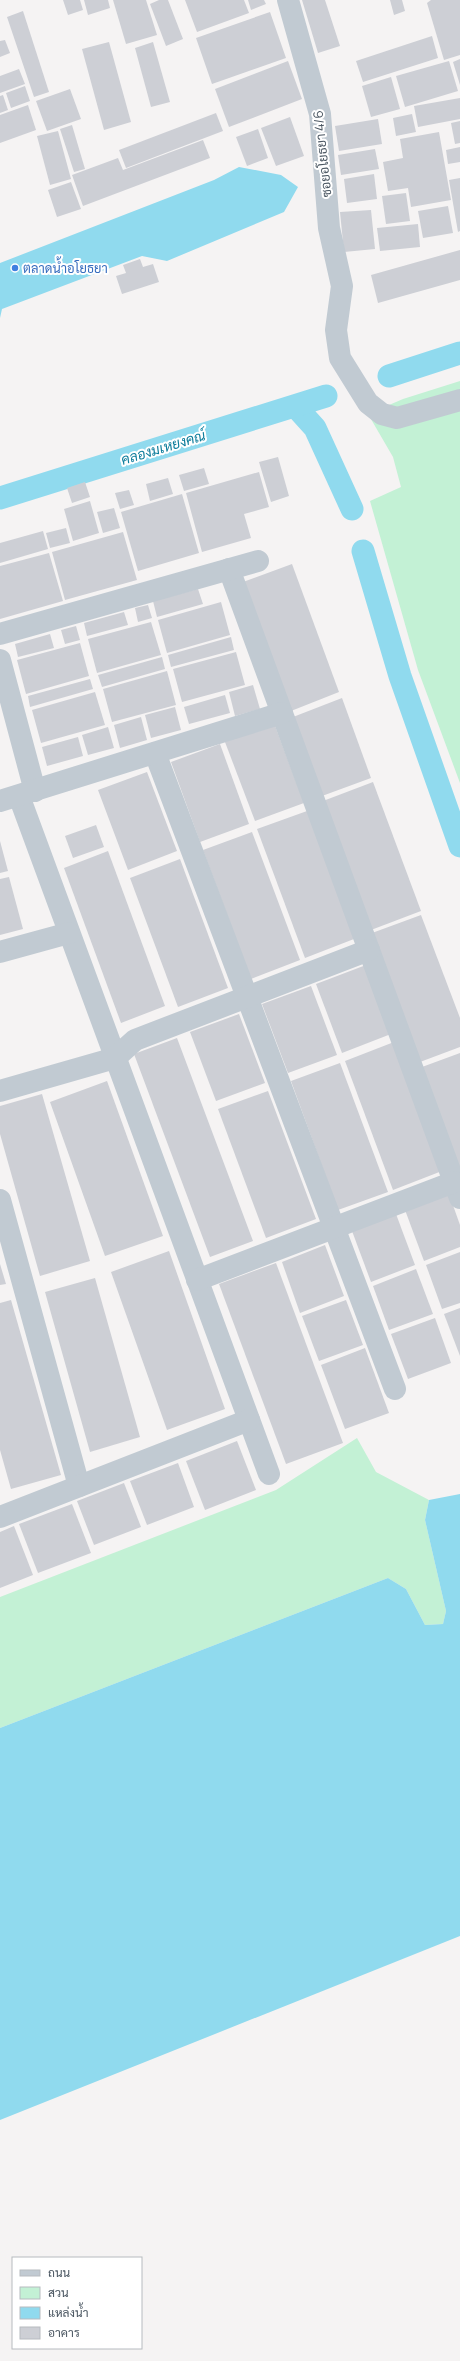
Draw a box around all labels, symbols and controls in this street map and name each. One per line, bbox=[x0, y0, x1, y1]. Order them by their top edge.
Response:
street label: ซอยอโยธยา 4/6 bbox=[308, 110, 336, 198]
place label: ตลาดน้ำอโยธยา bbox=[23, 256, 108, 277]
marker: ตลาดน้ำอโยธยา bbox=[10, 263, 20, 273]
water label: คลองมเหยงคณ์ bbox=[118, 425, 209, 469]
legend bbox=[12, 2257, 142, 2349]
text: ถนน bbox=[48, 2264, 71, 2281]
text: สวน bbox=[48, 2284, 69, 2301]
text: แหล่งน้ำ bbox=[48, 2302, 88, 2321]
text: อาคาร bbox=[48, 2324, 80, 2341]

